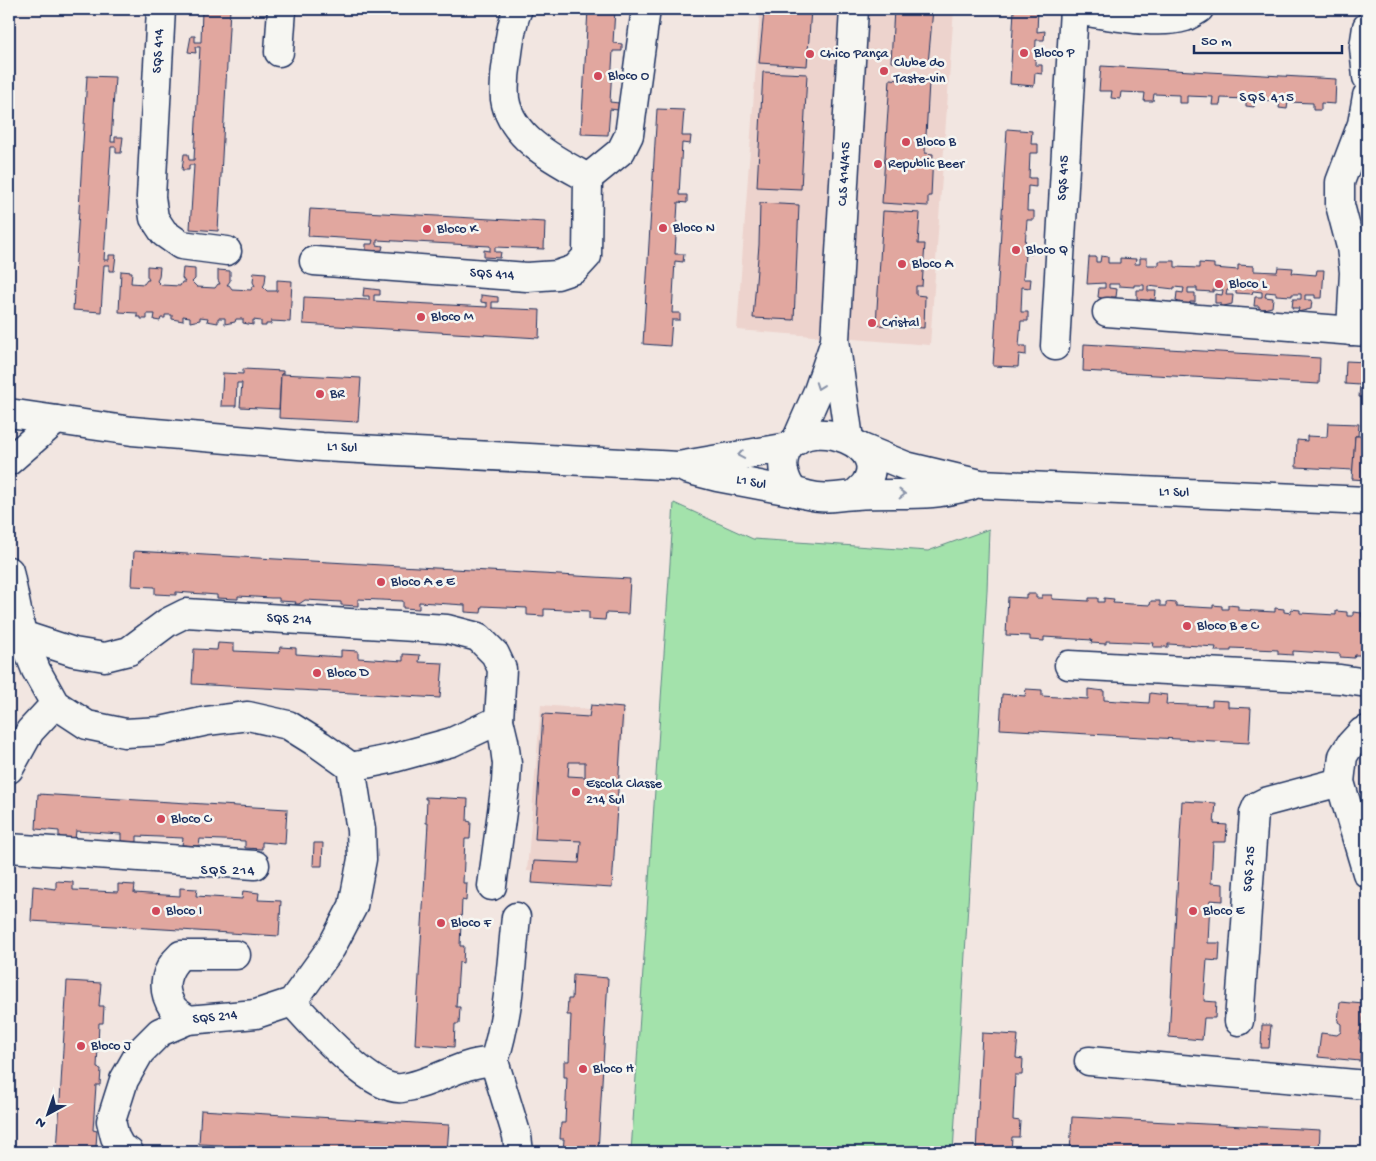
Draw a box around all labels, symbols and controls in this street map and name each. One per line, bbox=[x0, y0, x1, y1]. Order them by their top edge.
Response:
scale bar bbox=[1194, 22, 1341, 54]
street label: SQS 414 bbox=[149, 28, 169, 74]
text: 50 m bbox=[1201, 33, 1232, 51]
place label: Bloco P bbox=[1033, 45, 1075, 62]
place label: Chico Pança bbox=[820, 46, 889, 63]
marker: Bloco P bbox=[1018, 47, 1030, 59]
marker: Chico Pança bbox=[804, 48, 816, 60]
place label: Clube do Taste-vin bbox=[893, 55, 946, 88]
marker: Clube do Taste-vin bbox=[878, 65, 890, 77]
place label: Bloco O bbox=[607, 68, 650, 85]
marker: Bloco O bbox=[592, 70, 604, 82]
district label: SQS 415 bbox=[1239, 89, 1295, 107]
place label: Bloco B bbox=[915, 134, 957, 151]
marker: Bloco B bbox=[900, 136, 912, 148]
street label: CLS 414/415 bbox=[835, 141, 855, 207]
street label: SQS 415 bbox=[1054, 155, 1074, 201]
place label: Republic Beer bbox=[888, 156, 965, 173]
marker: Republic Beer bbox=[872, 158, 884, 170]
place label: Bloco N bbox=[672, 220, 715, 237]
place label: Bloco K bbox=[436, 221, 479, 238]
marker: Bloco N bbox=[657, 222, 669, 234]
marker: Bloco K bbox=[421, 223, 433, 235]
place label: Bloco Q bbox=[1025, 242, 1068, 259]
marker: Bloco Q bbox=[1010, 244, 1022, 256]
place label: Bloco A bbox=[911, 256, 954, 273]
marker: Bloco A bbox=[896, 258, 908, 270]
street label: SQS 414 bbox=[469, 265, 515, 285]
place label: Bloco L bbox=[1228, 276, 1268, 293]
marker: Bloco L bbox=[1213, 278, 1225, 290]
place label: Bloco M bbox=[430, 309, 474, 326]
marker: Bloco M bbox=[415, 311, 427, 323]
place label: Cristal bbox=[882, 315, 919, 332]
marker: Cristal bbox=[866, 317, 878, 329]
one-way arrow bbox=[815, 381, 825, 390]
place label: BR bbox=[329, 386, 345, 403]
marker: BR bbox=[314, 388, 326, 400]
street label: L1 Sul bbox=[326, 439, 358, 457]
one-way arrow bbox=[737, 450, 745, 460]
street label: L1 Sul bbox=[735, 472, 767, 494]
street label: L1 Sul bbox=[1159, 484, 1189, 502]
one-way arrow bbox=[899, 488, 907, 499]
place label: Bloco A e E bbox=[390, 574, 456, 591]
marker: Bloco A e E bbox=[375, 576, 387, 588]
street label: SQS 214 bbox=[266, 610, 312, 630]
place label: Bloco B e C bbox=[1196, 618, 1260, 635]
marker: Bloco B e C bbox=[1181, 620, 1193, 632]
place label: Bloco D bbox=[326, 665, 370, 682]
marker: Bloco D bbox=[311, 667, 323, 679]
place label: Escola Classe 214 Sul bbox=[586, 776, 663, 809]
marker: Escola Classe 214 Sul bbox=[570, 786, 582, 798]
place label: Bloco C bbox=[170, 811, 213, 828]
marker: Bloco C bbox=[155, 813, 167, 825]
street label: SQS 215 bbox=[1240, 846, 1260, 892]
district label: SQS 214 bbox=[200, 862, 256, 880]
place label: Bloco I bbox=[165, 903, 202, 920]
place label: Bloco E bbox=[1202, 903, 1246, 920]
marker: Bloco I bbox=[150, 905, 162, 917]
marker: Bloco E bbox=[1187, 905, 1199, 917]
place label: Bloco F bbox=[450, 915, 492, 932]
marker: Bloco F bbox=[435, 917, 447, 929]
street label: SQS 214 bbox=[192, 1007, 239, 1029]
place label: Bloco J bbox=[90, 1038, 132, 1055]
marker: Bloco J bbox=[75, 1040, 87, 1052]
place label: Bloco H bbox=[592, 1061, 635, 1078]
marker: Bloco H bbox=[577, 1063, 589, 1075]
north arrow bbox=[22, 1088, 72, 1138]
text: N bbox=[32, 1113, 50, 1131]

